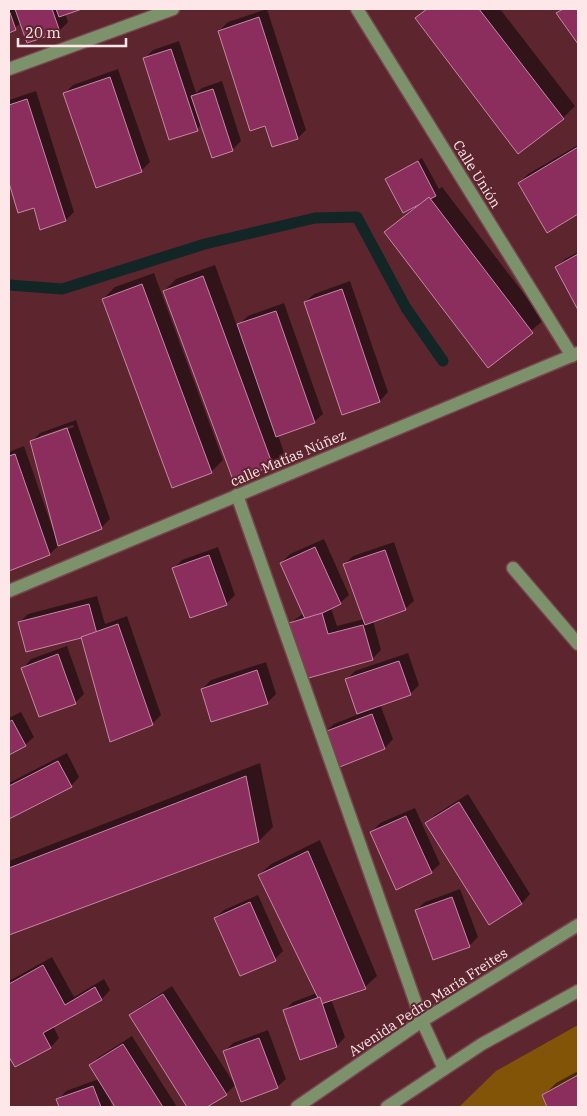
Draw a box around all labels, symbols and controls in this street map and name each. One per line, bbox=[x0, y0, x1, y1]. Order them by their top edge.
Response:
scale bar bbox=[18, 15, 125, 47]
text: 20 m bbox=[25, 23, 61, 42]
street label: Calle Unión bbox=[449, 137, 505, 211]
street label: calle Matías Núñez bbox=[227, 426, 349, 490]
street label: Avenida Pedro María Freites bbox=[345, 944, 511, 1060]

